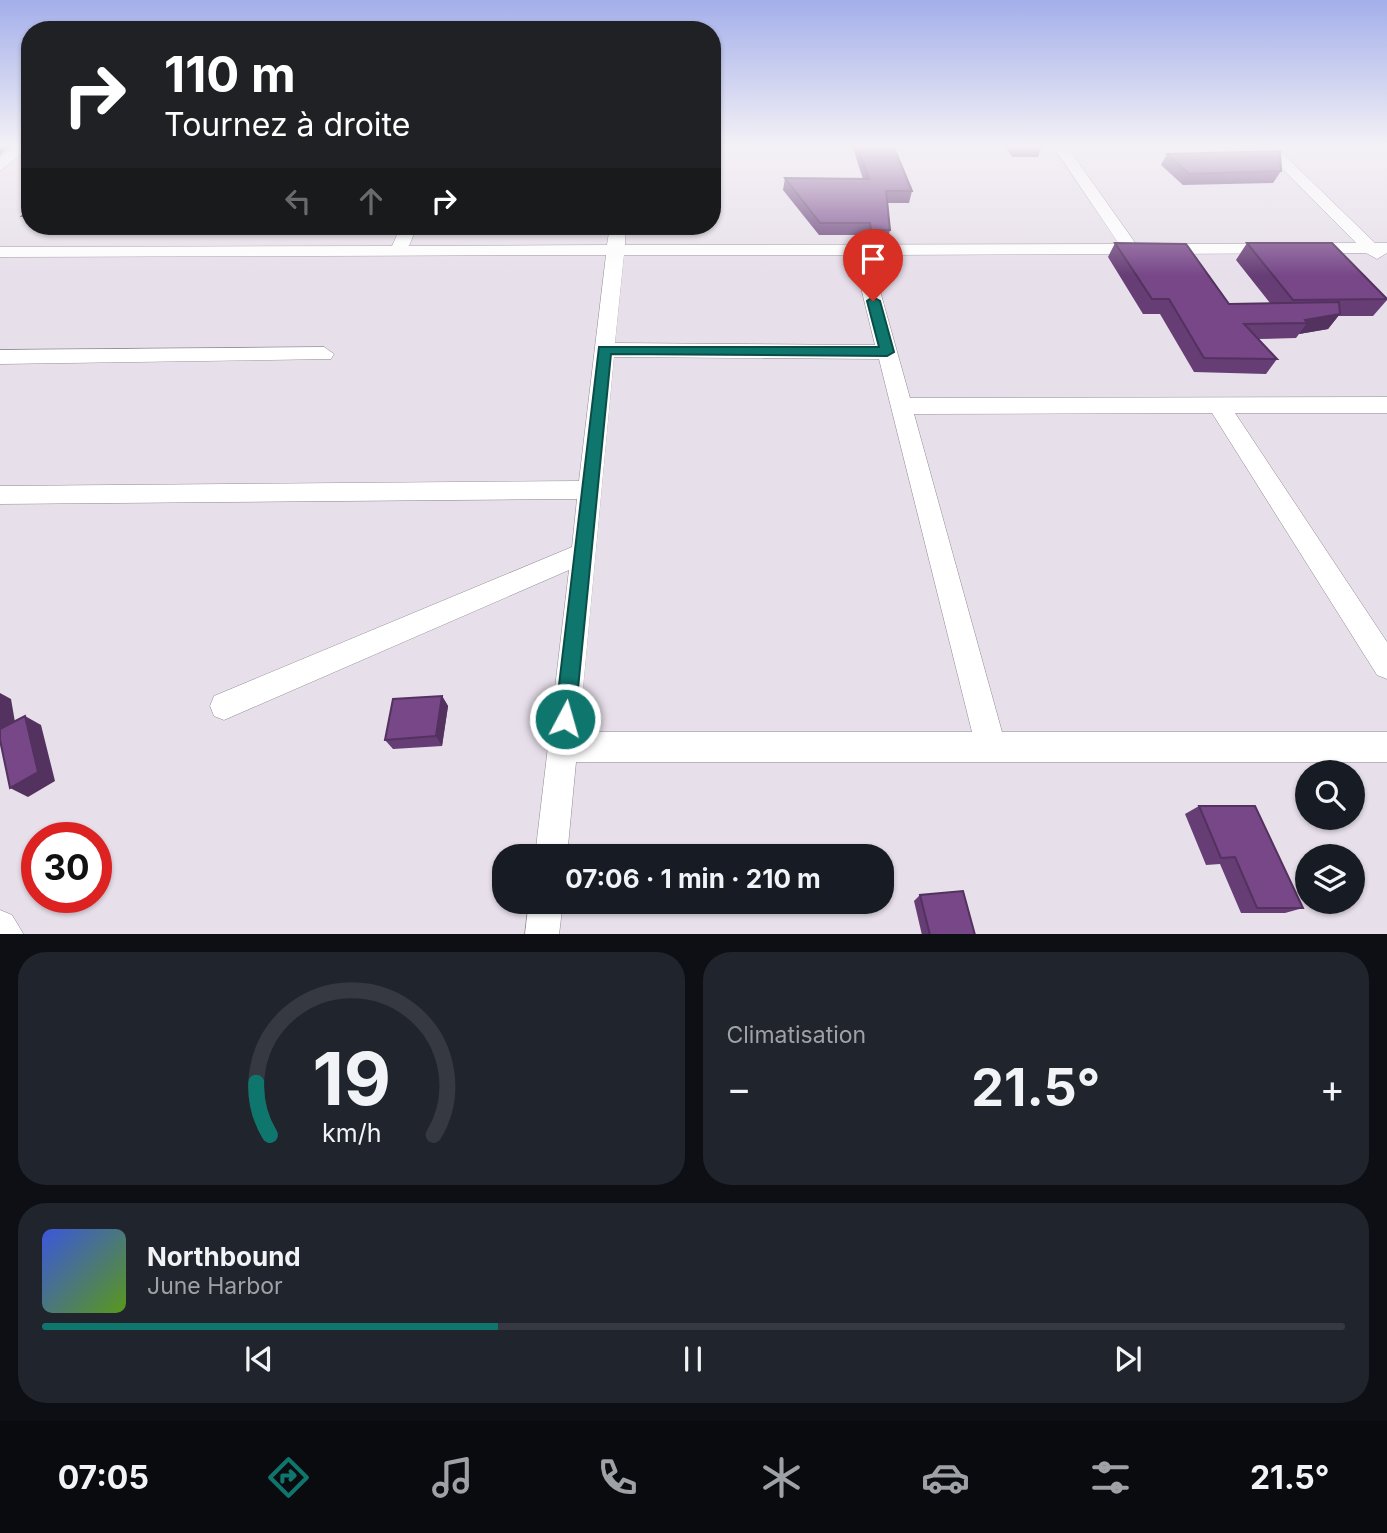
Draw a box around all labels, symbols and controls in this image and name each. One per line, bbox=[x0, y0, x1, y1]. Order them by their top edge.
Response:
text: 110 m bbox=[164, 45, 296, 104]
icon: right bbox=[49, 49, 140, 140]
text: Tournez à droite bbox=[164, 105, 410, 144]
icon: left bbox=[279, 182, 317, 220]
icon: ahead bbox=[352, 182, 390, 220]
icon: right bbox=[425, 182, 463, 220]
pin bbox=[843, 229, 903, 301]
icon: arrive bbox=[854, 240, 892, 278]
position arrow bbox=[528, 682, 602, 756]
map controls bbox=[1295, 760, 1365, 914]
button: search bbox=[1295, 760, 1365, 830]
speed limit sign: 30 bbox=[21, 822, 112, 913]
button: layers bbox=[1295, 844, 1365, 914]
text: 07:06 · 1 min · 210 m bbox=[565, 863, 821, 894]
text: Climatisation bbox=[727, 1021, 866, 1049]
text: 19 bbox=[312, 1034, 391, 1123]
text: 21.5° bbox=[971, 1056, 1100, 1119]
text: − bbox=[727, 1065, 752, 1111]
text: + bbox=[1320, 1065, 1345, 1111]
text: km/h bbox=[322, 1117, 381, 1147]
text: Northbound bbox=[147, 1241, 301, 1272]
text: June Harbor bbox=[147, 1272, 283, 1300]
icon: previous bbox=[240, 1340, 278, 1378]
icon: pause bbox=[674, 1340, 712, 1378]
icon: next bbox=[1109, 1340, 1147, 1378]
icon: directions bbox=[264, 1453, 313, 1502]
icon: music bbox=[428, 1453, 477, 1502]
icon: phone bbox=[593, 1453, 642, 1502]
icon: climate bbox=[757, 1453, 806, 1502]
icon: car bbox=[921, 1453, 970, 1502]
icon: filters bbox=[1086, 1453, 1135, 1502]
text: 07:05 bbox=[58, 1458, 149, 1497]
text: 21.5° bbox=[1250, 1458, 1329, 1497]

